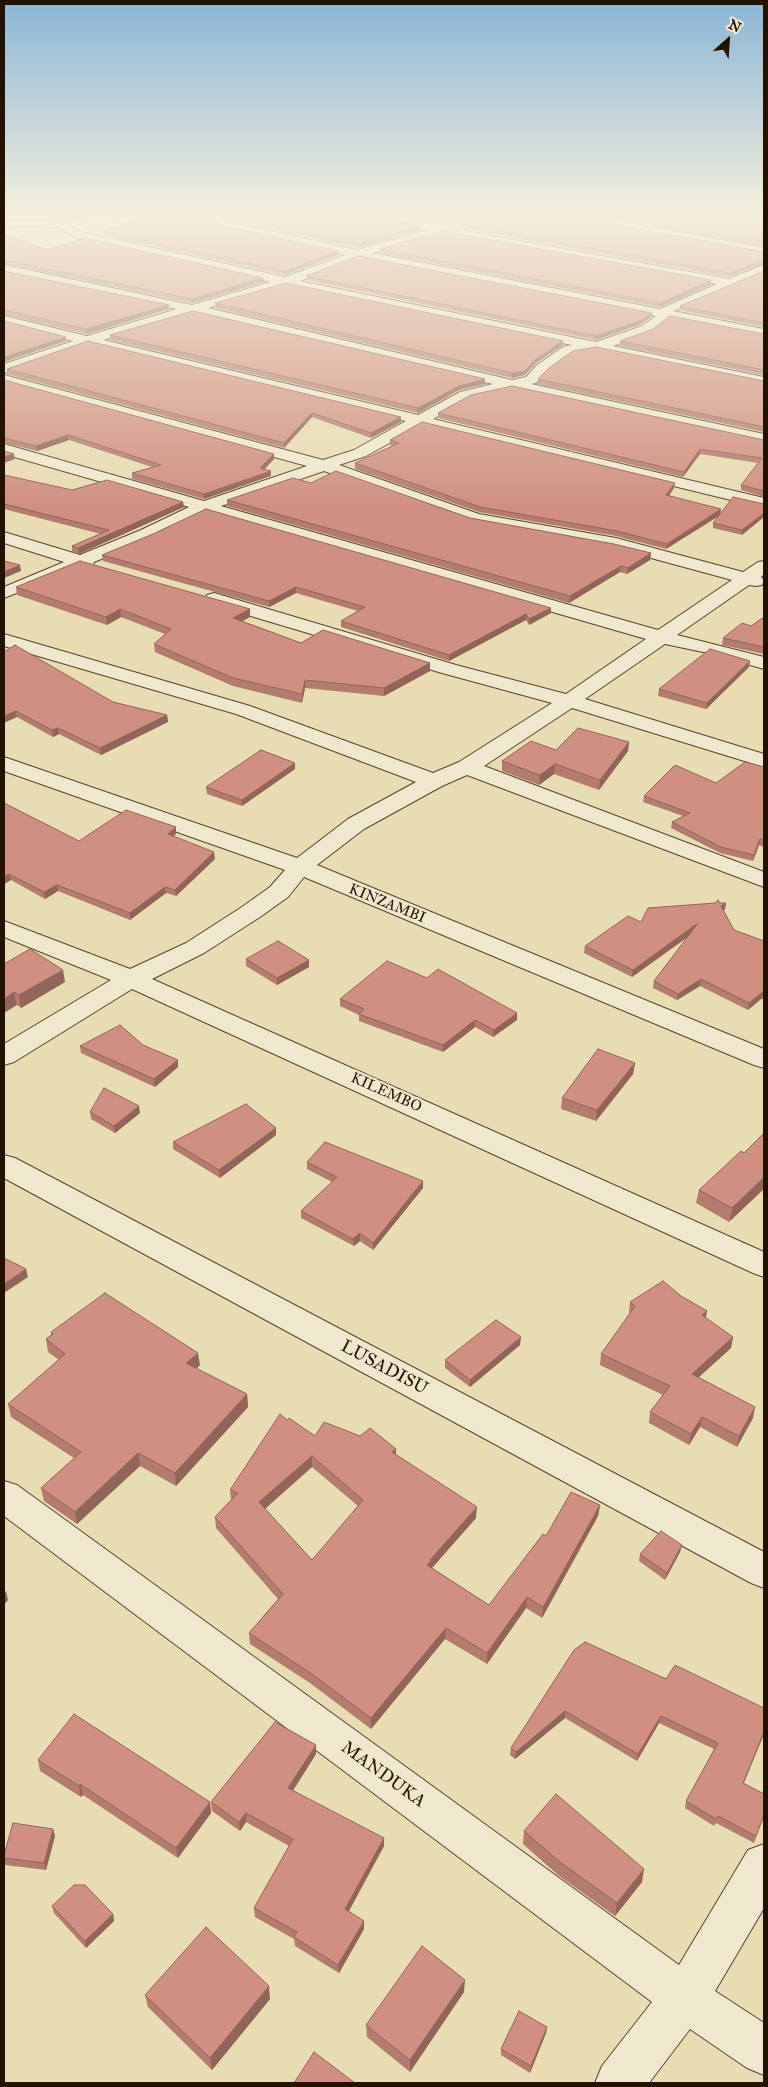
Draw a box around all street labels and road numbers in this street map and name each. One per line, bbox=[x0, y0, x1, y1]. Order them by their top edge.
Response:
street label: KINZAMBI bbox=[346, 880, 428, 928]
street label: KILEMBO bbox=[348, 1069, 424, 1117]
street label: LUSADISU bbox=[337, 1336, 431, 1400]
street label: MANDUKA bbox=[337, 1737, 429, 1813]

